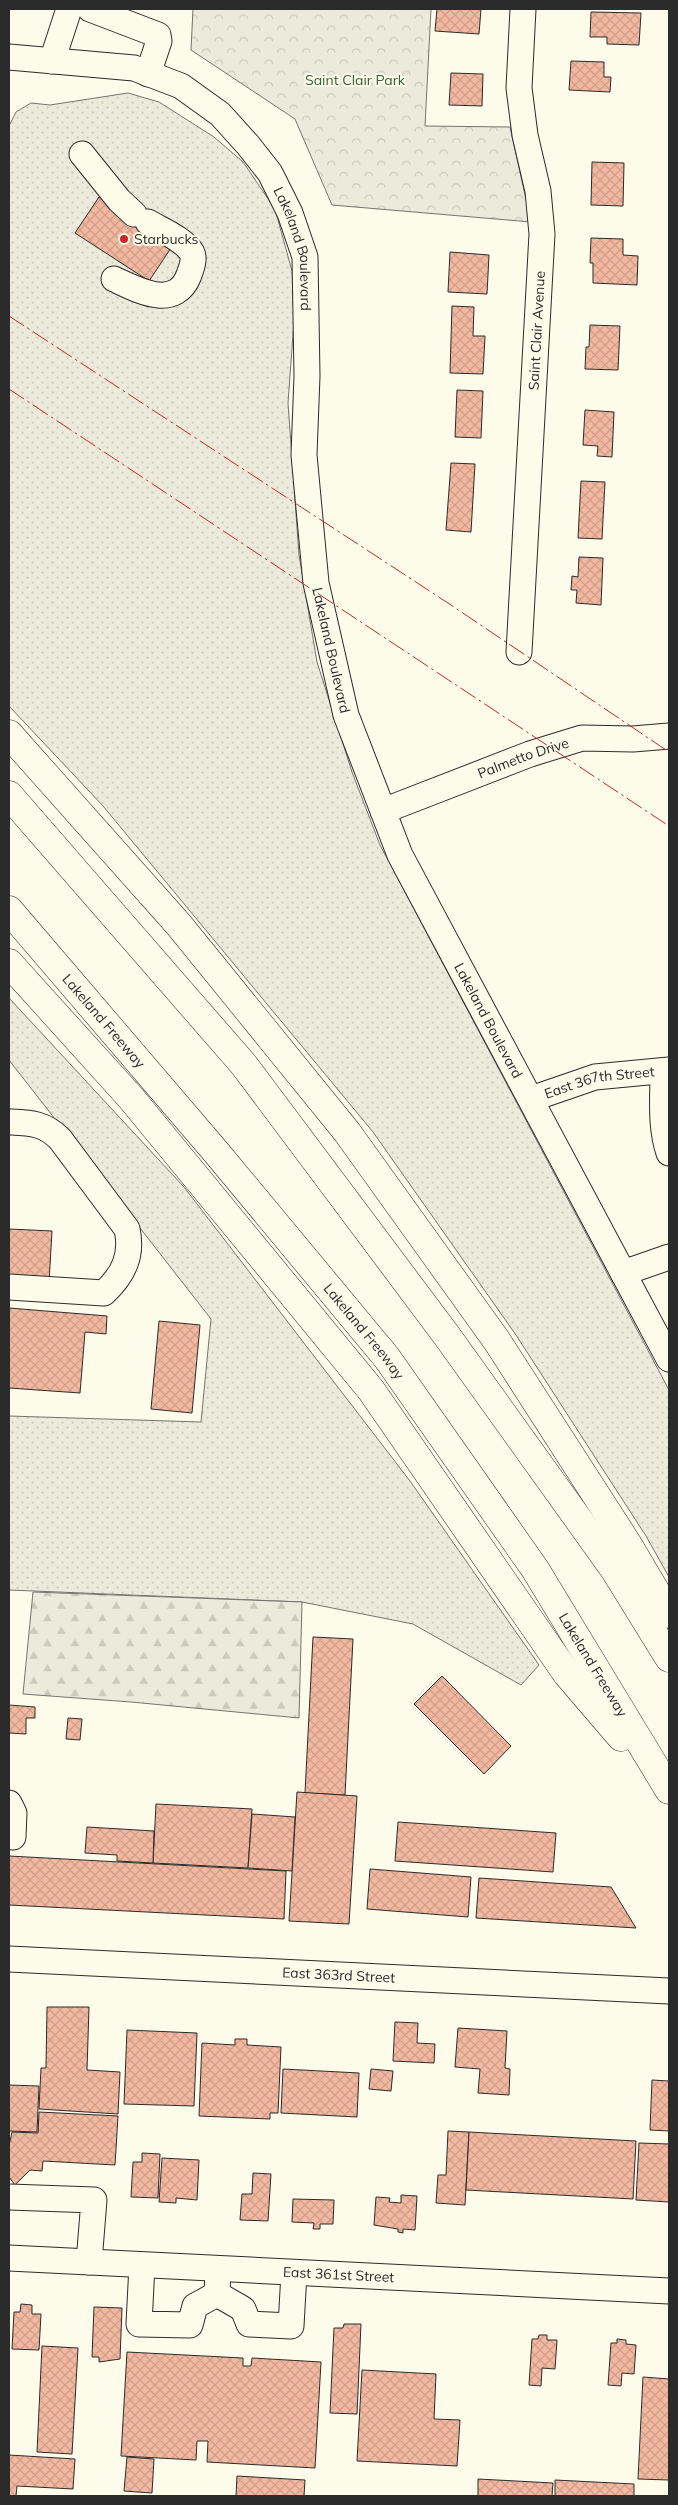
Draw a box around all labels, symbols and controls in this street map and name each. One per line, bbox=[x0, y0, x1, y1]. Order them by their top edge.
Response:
park label: Saint Clair Park bbox=[305, 71, 406, 89]
street label: Lakeland Boulevard bbox=[269, 184, 315, 311]
place label: Starbucks bbox=[134, 230, 199, 248]
marker: Starbucks bbox=[118, 233, 130, 245]
street label: Saint Clair Avenue bbox=[524, 270, 549, 391]
street label: Lakeland Boulevard bbox=[308, 586, 354, 715]
street label: Palmetto Drive bbox=[475, 734, 571, 782]
street label: Lakeland Boulevard bbox=[450, 960, 526, 1081]
street label: Lakeland Freeway bbox=[59, 970, 150, 1072]
street label: East 367th Street bbox=[542, 1062, 655, 1103]
street label: Lakeland Freeway bbox=[320, 1280, 408, 1383]
street label: Lakeland Freeway bbox=[555, 1610, 632, 1721]
street label: East 363rd Street bbox=[282, 1963, 396, 1987]
street label: East 361st Street bbox=[283, 2263, 395, 2286]

